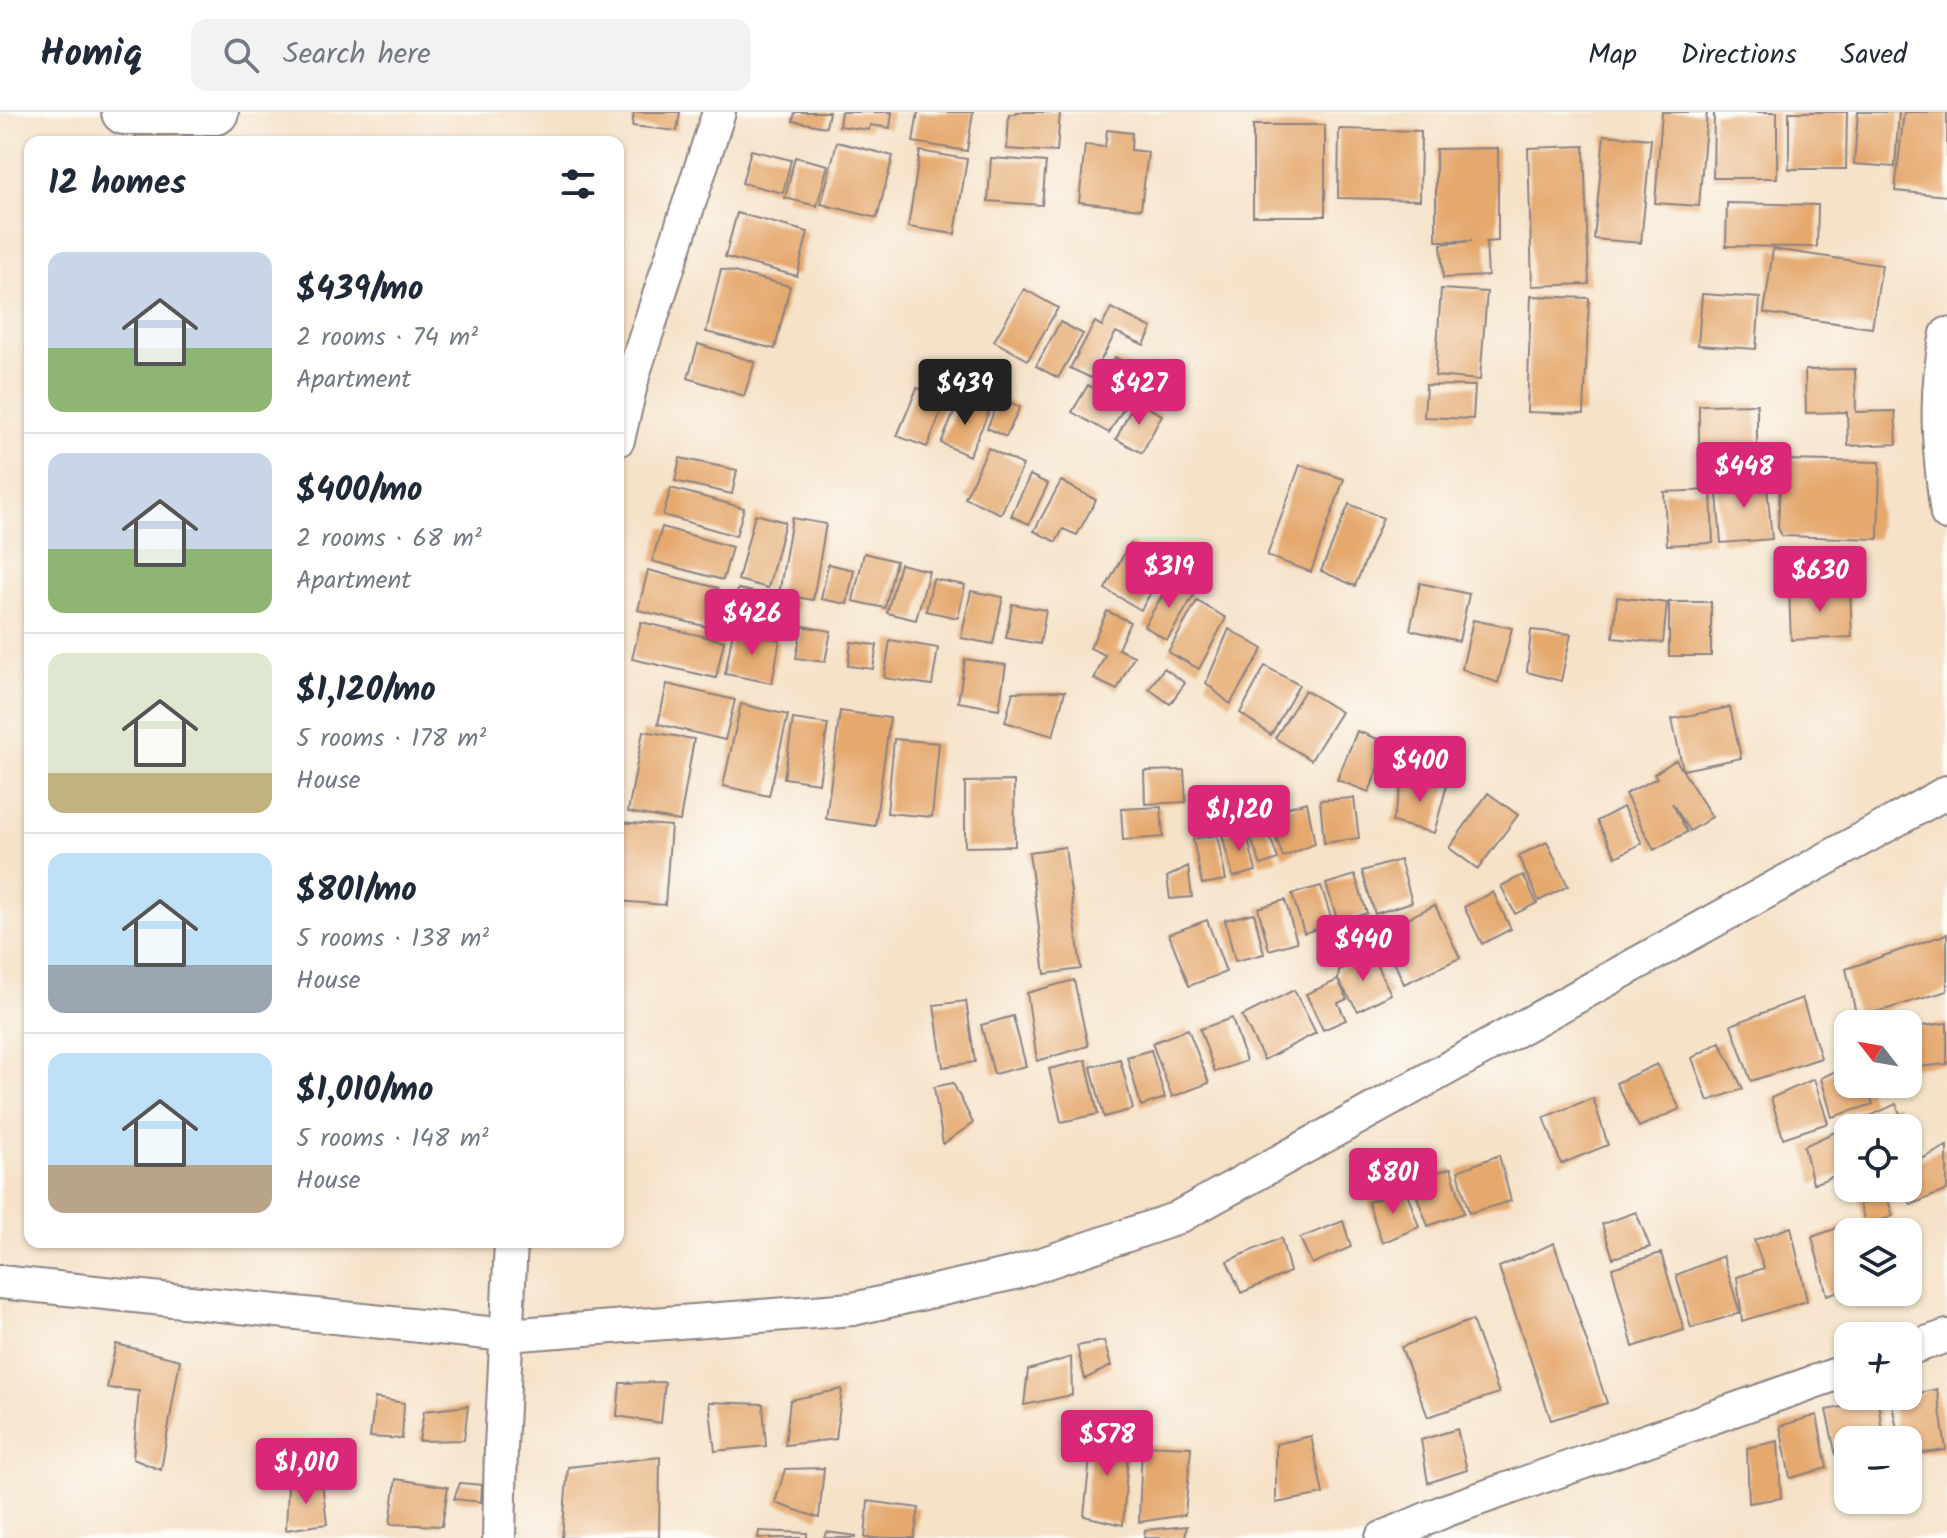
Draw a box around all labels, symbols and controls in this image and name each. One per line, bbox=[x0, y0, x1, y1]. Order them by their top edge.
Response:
search box bbox=[191, 19, 751, 91]
text: Homiq bbox=[40, 25, 143, 85]
text: Search here bbox=[283, 31, 431, 79]
icon: search bbox=[219, 33, 263, 77]
text: Map bbox=[1588, 33, 1637, 78]
text: Directions bbox=[1681, 33, 1797, 78]
text: Saved bbox=[1841, 33, 1907, 78]
text: 12 homes bbox=[48, 157, 186, 211]
icon: filters bbox=[556, 162, 600, 206]
text: $439/mo bbox=[296, 263, 423, 317]
icon: home bbox=[112, 284, 208, 380]
text: 2 rooms · 74 m² bbox=[296, 317, 478, 359]
text: Apartment bbox=[296, 359, 411, 401]
pin: $439 bbox=[918, 359, 1012, 427]
pin: $427 bbox=[1092, 359, 1186, 427]
text: $439 bbox=[937, 364, 993, 406]
text: $427 bbox=[1111, 364, 1168, 406]
pin: $448 bbox=[1697, 442, 1791, 510]
text: $448 bbox=[1714, 447, 1774, 489]
text: $400/mo bbox=[296, 464, 422, 518]
icon: home bbox=[112, 485, 208, 581]
text: 2 rooms · 68 m² bbox=[296, 518, 482, 560]
pin: $319 bbox=[1122, 542, 1216, 610]
pin: $630 bbox=[1773, 546, 1867, 614]
text: $319 bbox=[1144, 547, 1194, 589]
text: $630 bbox=[1791, 551, 1849, 593]
text: Apartment bbox=[296, 560, 411, 602]
pin: $426 bbox=[705, 589, 799, 657]
text: $426 bbox=[723, 594, 781, 636]
text: $1,120/mo bbox=[296, 664, 436, 718]
icon: home bbox=[112, 685, 208, 781]
text: 5 rooms · 178 m² bbox=[296, 718, 486, 760]
pin: $400 bbox=[1373, 736, 1467, 804]
text: $400 bbox=[1392, 741, 1448, 783]
text: House bbox=[296, 760, 360, 802]
pin: $1,120 bbox=[1174, 785, 1304, 853]
text: $1,120 bbox=[1206, 790, 1272, 832]
text: $801/mo bbox=[296, 864, 417, 918]
icon: home bbox=[112, 885, 208, 981]
pin: $440 bbox=[1316, 915, 1410, 983]
text: 5 rooms · 138 m² bbox=[296, 918, 489, 960]
text: $440 bbox=[1334, 920, 1392, 962]
text: House bbox=[296, 960, 360, 1002]
north arrow bbox=[1834, 1010, 1922, 1098]
map controls bbox=[1834, 1010, 1922, 1514]
text: $1,010/mo bbox=[296, 1064, 433, 1118]
icon: home bbox=[112, 1085, 208, 1181]
button: locate bbox=[1834, 1114, 1922, 1202]
text: 5 rooms · 148 m² bbox=[296, 1118, 489, 1160]
pin: $801 bbox=[1346, 1148, 1440, 1216]
text: $801 bbox=[1367, 1153, 1419, 1195]
text: House bbox=[296, 1160, 360, 1202]
button: layers bbox=[1834, 1218, 1922, 1306]
button: + bbox=[1834, 1322, 1922, 1410]
pin: $578 bbox=[1060, 1410, 1154, 1478]
text: $578 bbox=[1079, 1415, 1135, 1457]
button: − bbox=[1834, 1426, 1922, 1514]
pin: $1,010 bbox=[241, 1438, 371, 1506]
text: $1,010 bbox=[274, 1443, 338, 1485]

